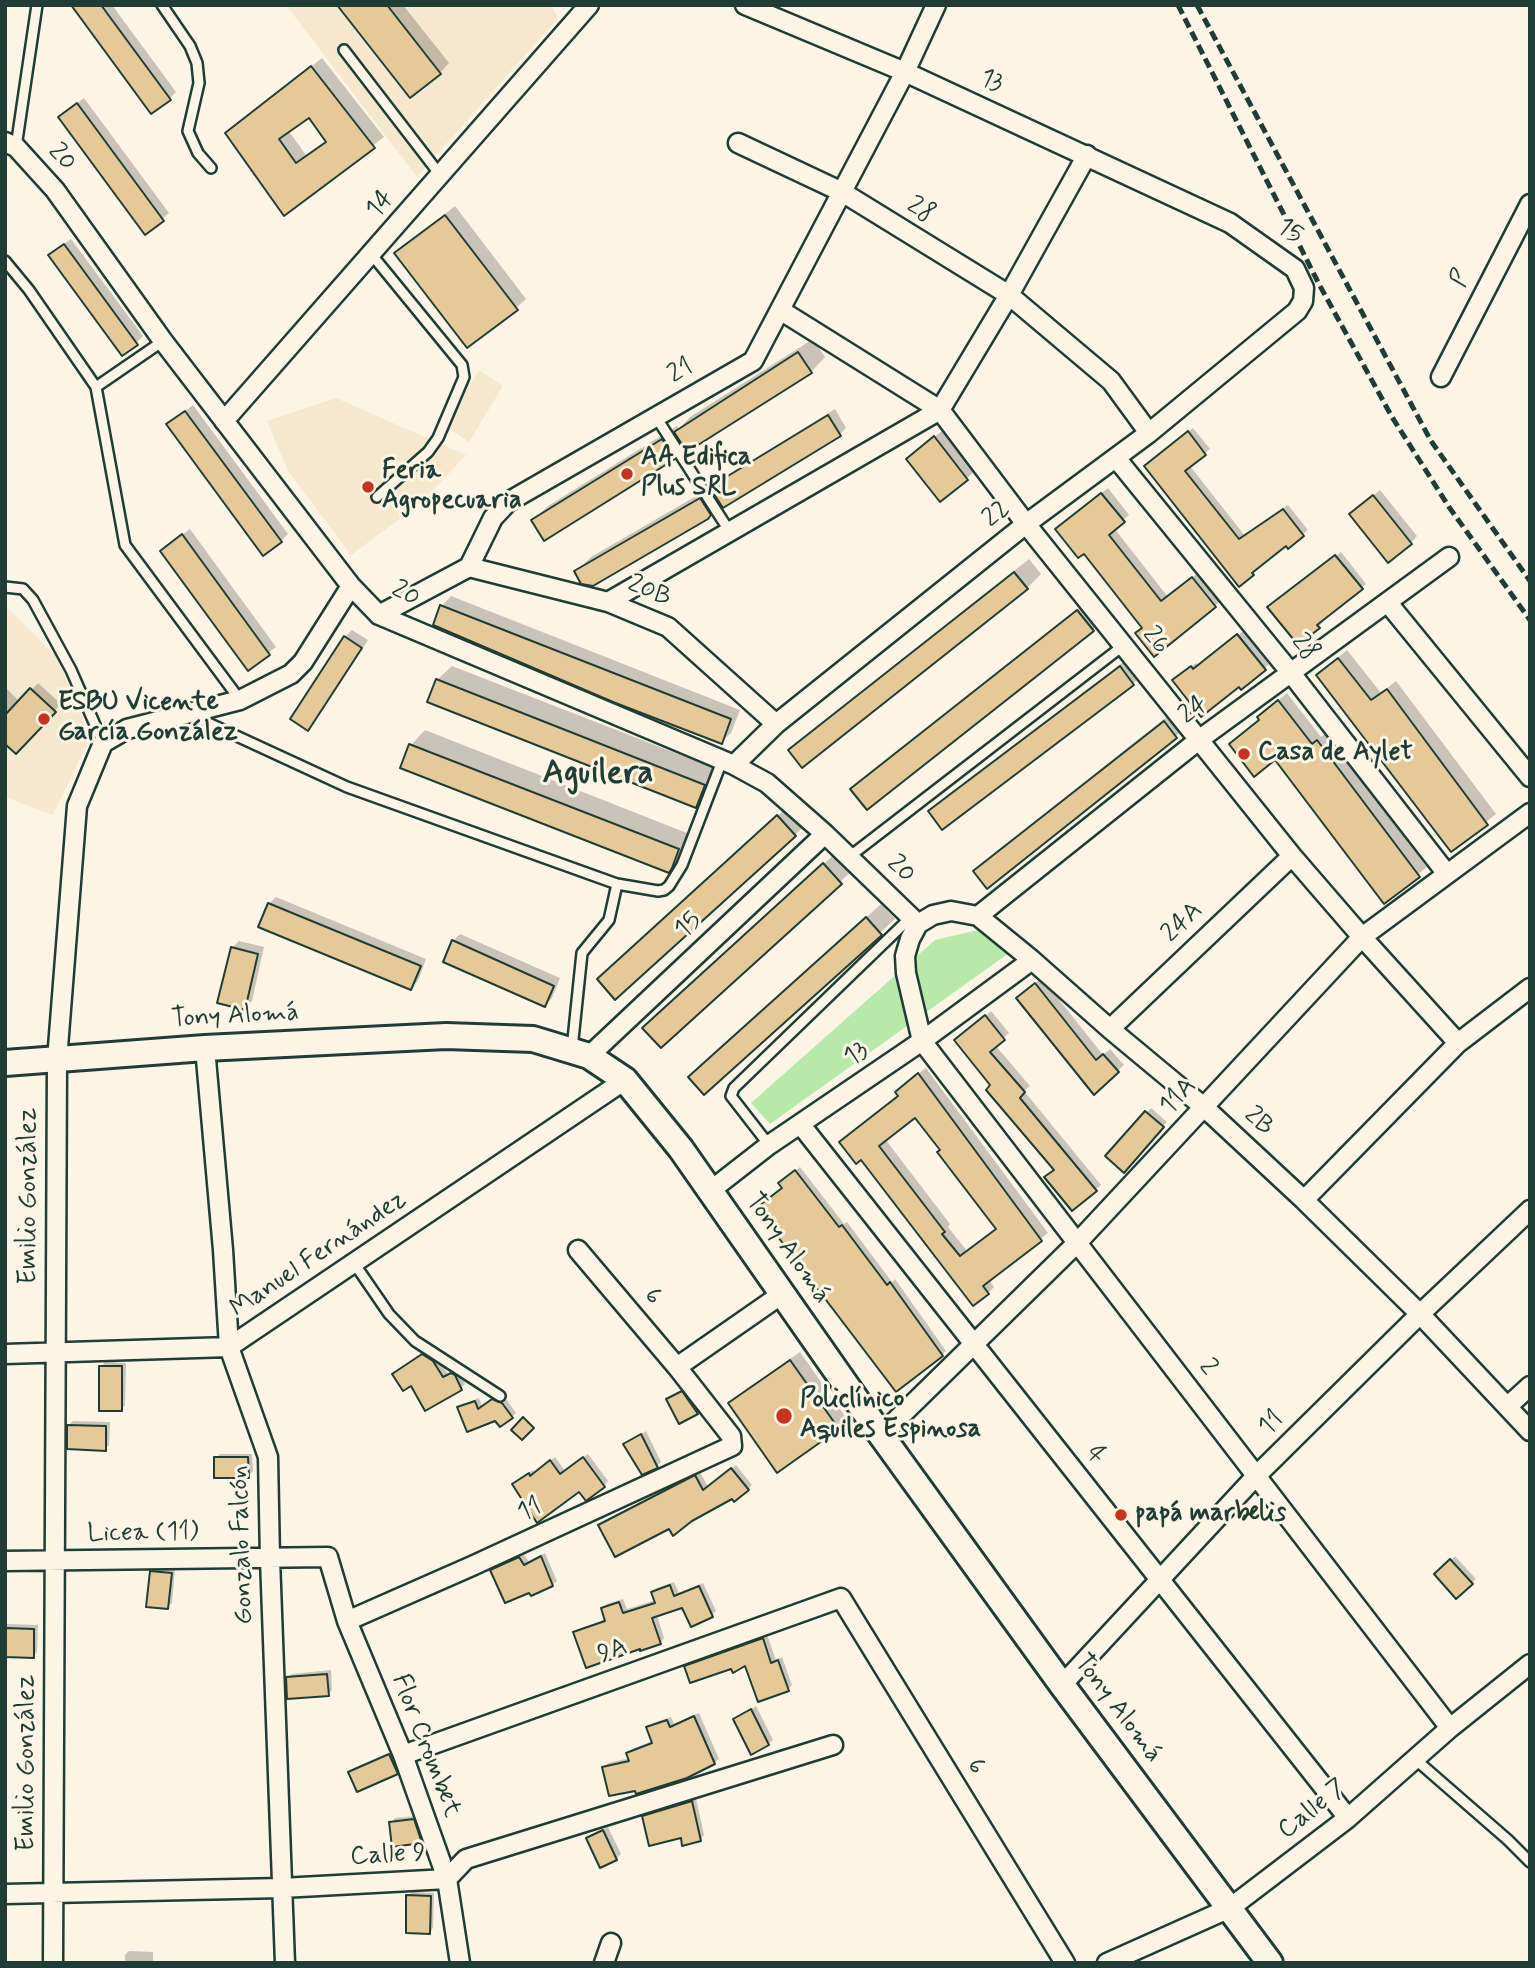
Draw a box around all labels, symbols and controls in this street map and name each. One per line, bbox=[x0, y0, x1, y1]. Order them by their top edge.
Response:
street label: 13 bbox=[974, 63, 1008, 101]
street label: 20 bbox=[40, 137, 82, 179]
street label: 14 bbox=[360, 184, 402, 226]
street label: 28 bbox=[900, 191, 940, 231]
street label: 15 bbox=[1269, 212, 1309, 252]
street label: P bbox=[1445, 265, 1479, 293]
street label: 21 bbox=[663, 353, 699, 391]
place label: AA Edifica Plus SRL bbox=[641, 443, 751, 504]
place label: Feria Agropecuaria bbox=[382, 456, 522, 518]
marker: AA Edifica Plus SRL bbox=[619, 466, 635, 482]
marker: Feria Agropecuaria bbox=[360, 479, 376, 495]
street label: 22 bbox=[977, 495, 1017, 535]
street label: 20B bbox=[623, 569, 675, 615]
street label: 20 bbox=[385, 575, 425, 615]
street label: 26 bbox=[1134, 621, 1176, 661]
street label: 28 bbox=[1283, 628, 1325, 668]
place label: ESBU Vicente García González bbox=[58, 688, 238, 750]
street label: 24 bbox=[1173, 690, 1215, 732]
marker: ESBU Vicente García González bbox=[36, 711, 52, 727]
place label: Casa de Aylet bbox=[1258, 738, 1413, 770]
marker: Casa de Aylet bbox=[1236, 746, 1252, 762]
district label: Aguilera bbox=[543, 755, 653, 795]
street label: 20 bbox=[879, 849, 921, 891]
street label: 24A bbox=[1156, 896, 1210, 950]
street label: 15 bbox=[669, 906, 709, 946]
street label: Tony Alomá bbox=[170, 998, 300, 1036]
street label: 13 bbox=[839, 1036, 875, 1074]
street label: 11A bbox=[1154, 1072, 1204, 1122]
street label: 2B bbox=[1237, 1101, 1279, 1143]
street label: Emilio González bbox=[14, 1108, 46, 1284]
street label: Manuel Fernández bbox=[225, 1185, 413, 1325]
street label: Tony Alomá bbox=[738, 1188, 836, 1310]
street label: 6 bbox=[636, 1282, 668, 1312]
street label: 2 bbox=[1191, 1353, 1223, 1383]
place label: Policlínico Aquiles Espinosa bbox=[800, 1385, 981, 1446]
street label: 11 bbox=[1253, 1405, 1291, 1443]
marker: Policlínico Aquiles Espinosa bbox=[774, 1406, 794, 1426]
street label: 4 bbox=[1078, 1439, 1112, 1471]
street label: Gonzalo Falcón bbox=[225, 1465, 261, 1625]
street label: 11 bbox=[513, 1492, 547, 1530]
place label: papá marbelis bbox=[1135, 1499, 1286, 1531]
marker: papá marbelis bbox=[1113, 1507, 1129, 1523]
street label: Licea (11) bbox=[87, 1517, 199, 1551]
street label: 9A bbox=[594, 1632, 632, 1672]
street label: Tony Alomá bbox=[1066, 1649, 1168, 1769]
street label: Flor Crombet bbox=[383, 1670, 467, 1822]
street label: Emilio González bbox=[12, 1675, 44, 1851]
street label: 6 bbox=[958, 1753, 992, 1781]
street label: Calle 7 bbox=[1273, 1773, 1353, 1847]
street label: Calle 9 bbox=[349, 1838, 427, 1874]

